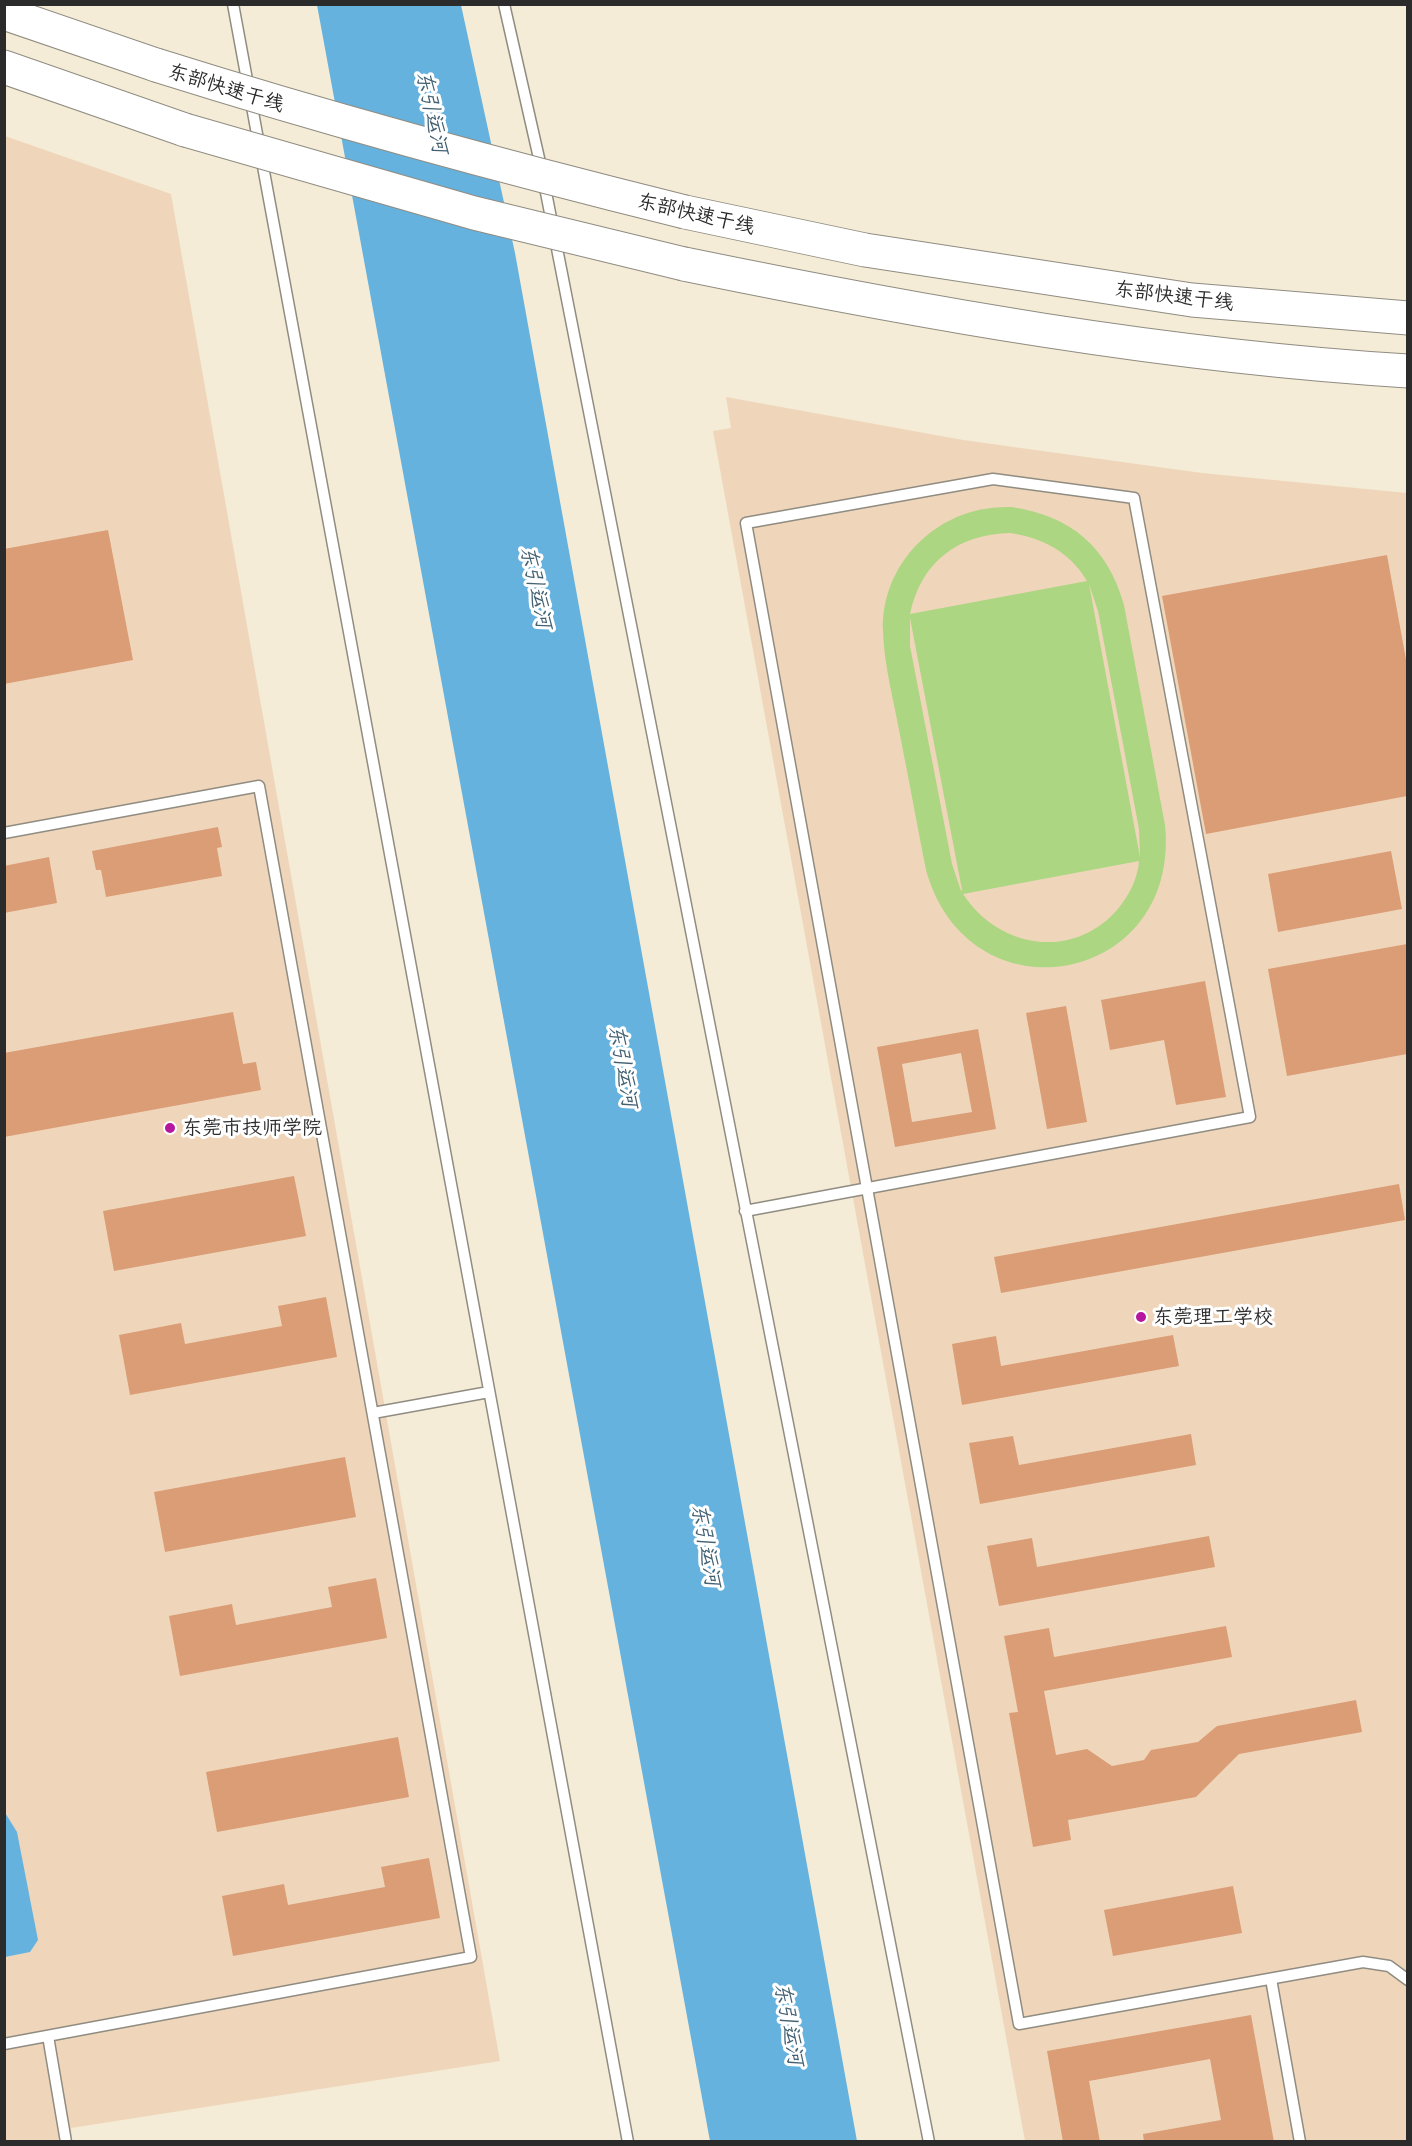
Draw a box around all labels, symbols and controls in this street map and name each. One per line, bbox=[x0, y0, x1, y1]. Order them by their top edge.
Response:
street label: 东部快速干线 bbox=[165, 59, 287, 117]
water label: 东引运河 bbox=[411, 68, 453, 156]
street label: 东部快速干线 bbox=[635, 189, 757, 239]
street label: 东部快速干线 bbox=[1113, 277, 1235, 315]
water label: 东引运河 bbox=[515, 543, 557, 631]
water label: 东引运河 bbox=[603, 1022, 643, 1110]
place label: 东莞市技师学院 bbox=[182, 1116, 322, 1140]
marker: 东莞市技师学院 bbox=[163, 1121, 177, 1135]
place label: 东莞理工学校 bbox=[1153, 1305, 1273, 1329]
marker: 东莞理工学校 bbox=[1134, 1310, 1148, 1324]
water label: 东引运河 bbox=[686, 1501, 726, 1589]
water label: 东引运河 bbox=[769, 1980, 809, 2068]

